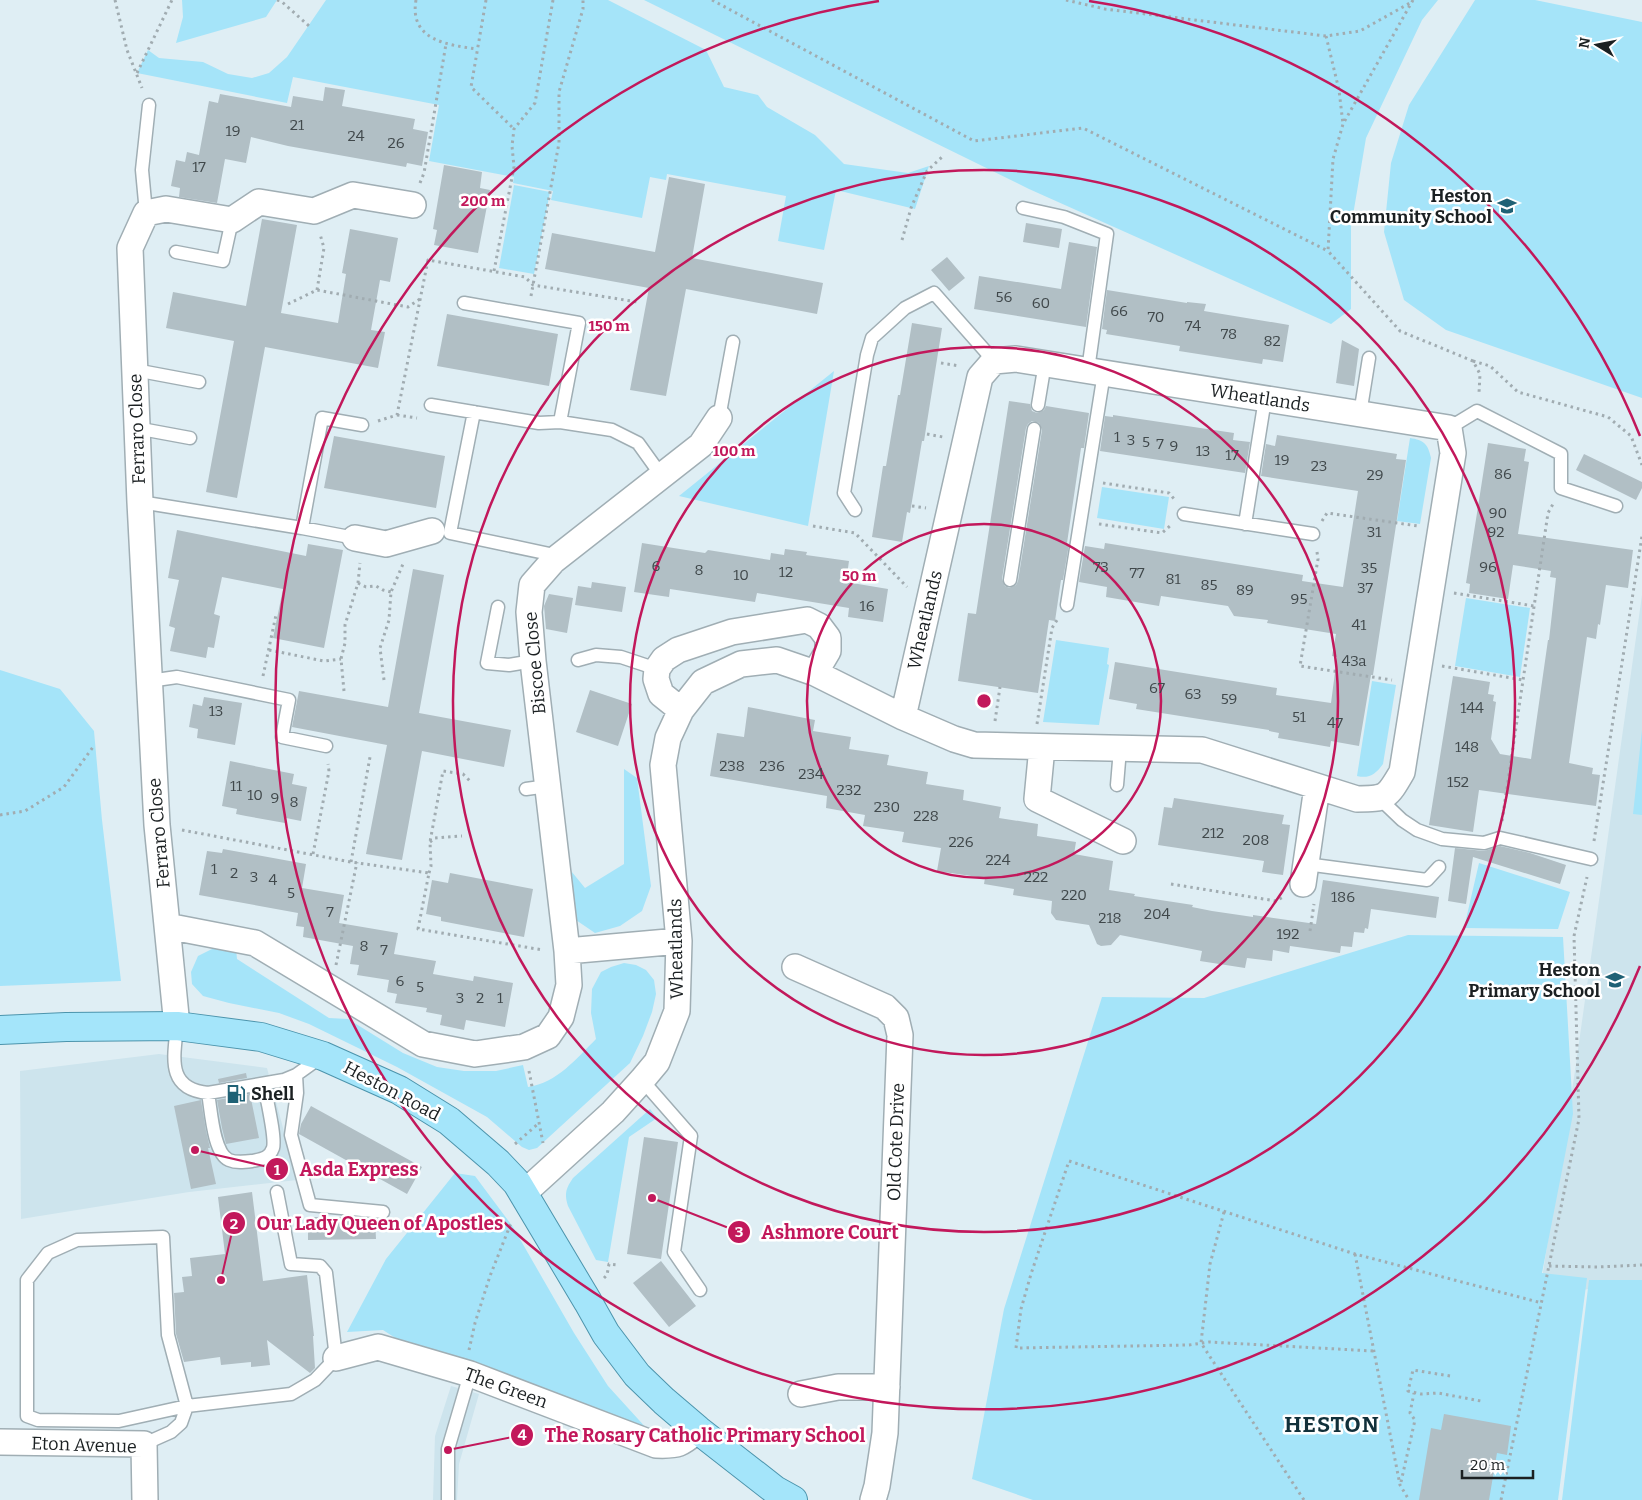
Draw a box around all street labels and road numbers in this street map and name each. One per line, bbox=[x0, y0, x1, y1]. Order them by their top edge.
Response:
street label: Ferraro Close bbox=[124, 373, 150, 485]
street label: Wheatlands bbox=[1208, 379, 1312, 417]
street label: Wheatlands bbox=[903, 568, 947, 672]
street label: Biscoe Close bbox=[520, 611, 550, 715]
street label: Ferraro Close bbox=[143, 777, 175, 889]
street label: Wheatlands bbox=[664, 898, 688, 1000]
street label: Heston Road bbox=[340, 1056, 444, 1126]
street label: Old Cote Drive bbox=[883, 1082, 909, 1202]
street label: The Green bbox=[461, 1363, 551, 1413]
street label: Eton Avenue bbox=[31, 1432, 137, 1458]

